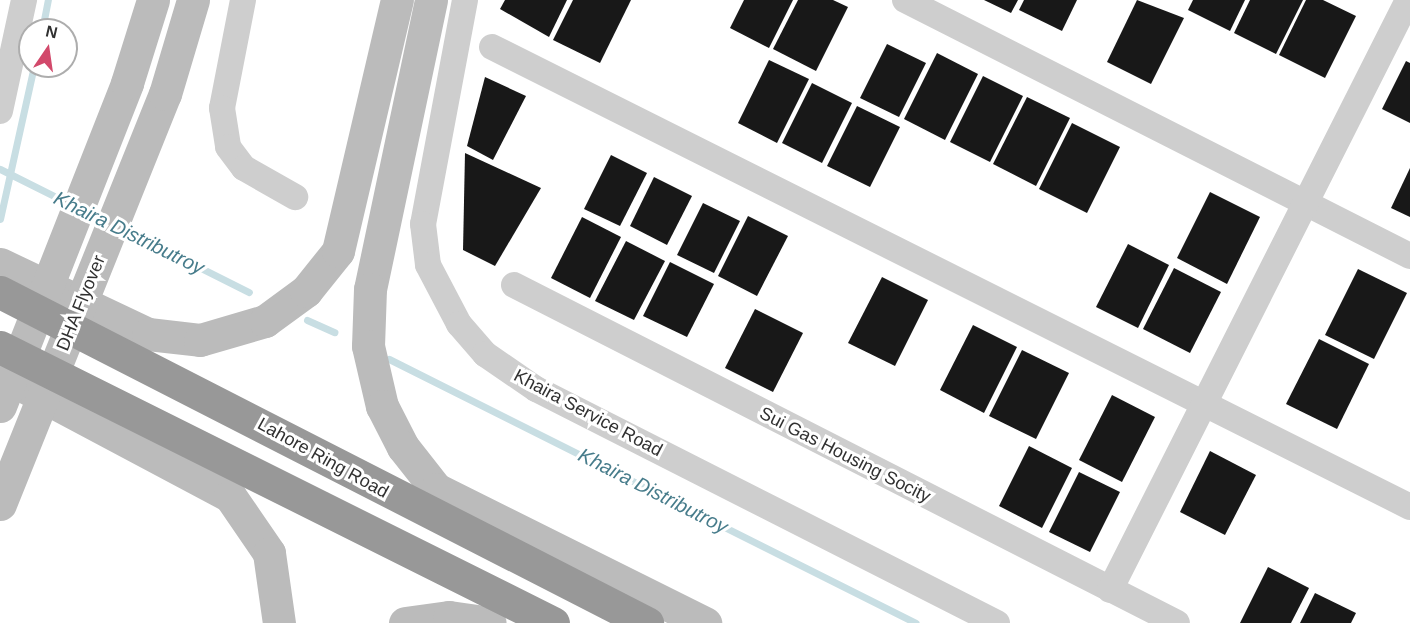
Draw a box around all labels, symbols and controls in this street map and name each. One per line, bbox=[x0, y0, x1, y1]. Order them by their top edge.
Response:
north arrow bbox=[18, 18, 78, 78]
text: N bbox=[44, 22, 59, 42]
water label: Khaira Distributroy bbox=[50, 186, 208, 280]
street label: DHA Flyover bbox=[52, 252, 110, 354]
street label: Khaira Service Road bbox=[510, 365, 666, 461]
street label: Sui Gas Housing Socity bbox=[756, 402, 934, 508]
street label: Lahore Ring Road bbox=[254, 413, 392, 503]
water label: Khaira Distributroy bbox=[574, 443, 732, 539]

